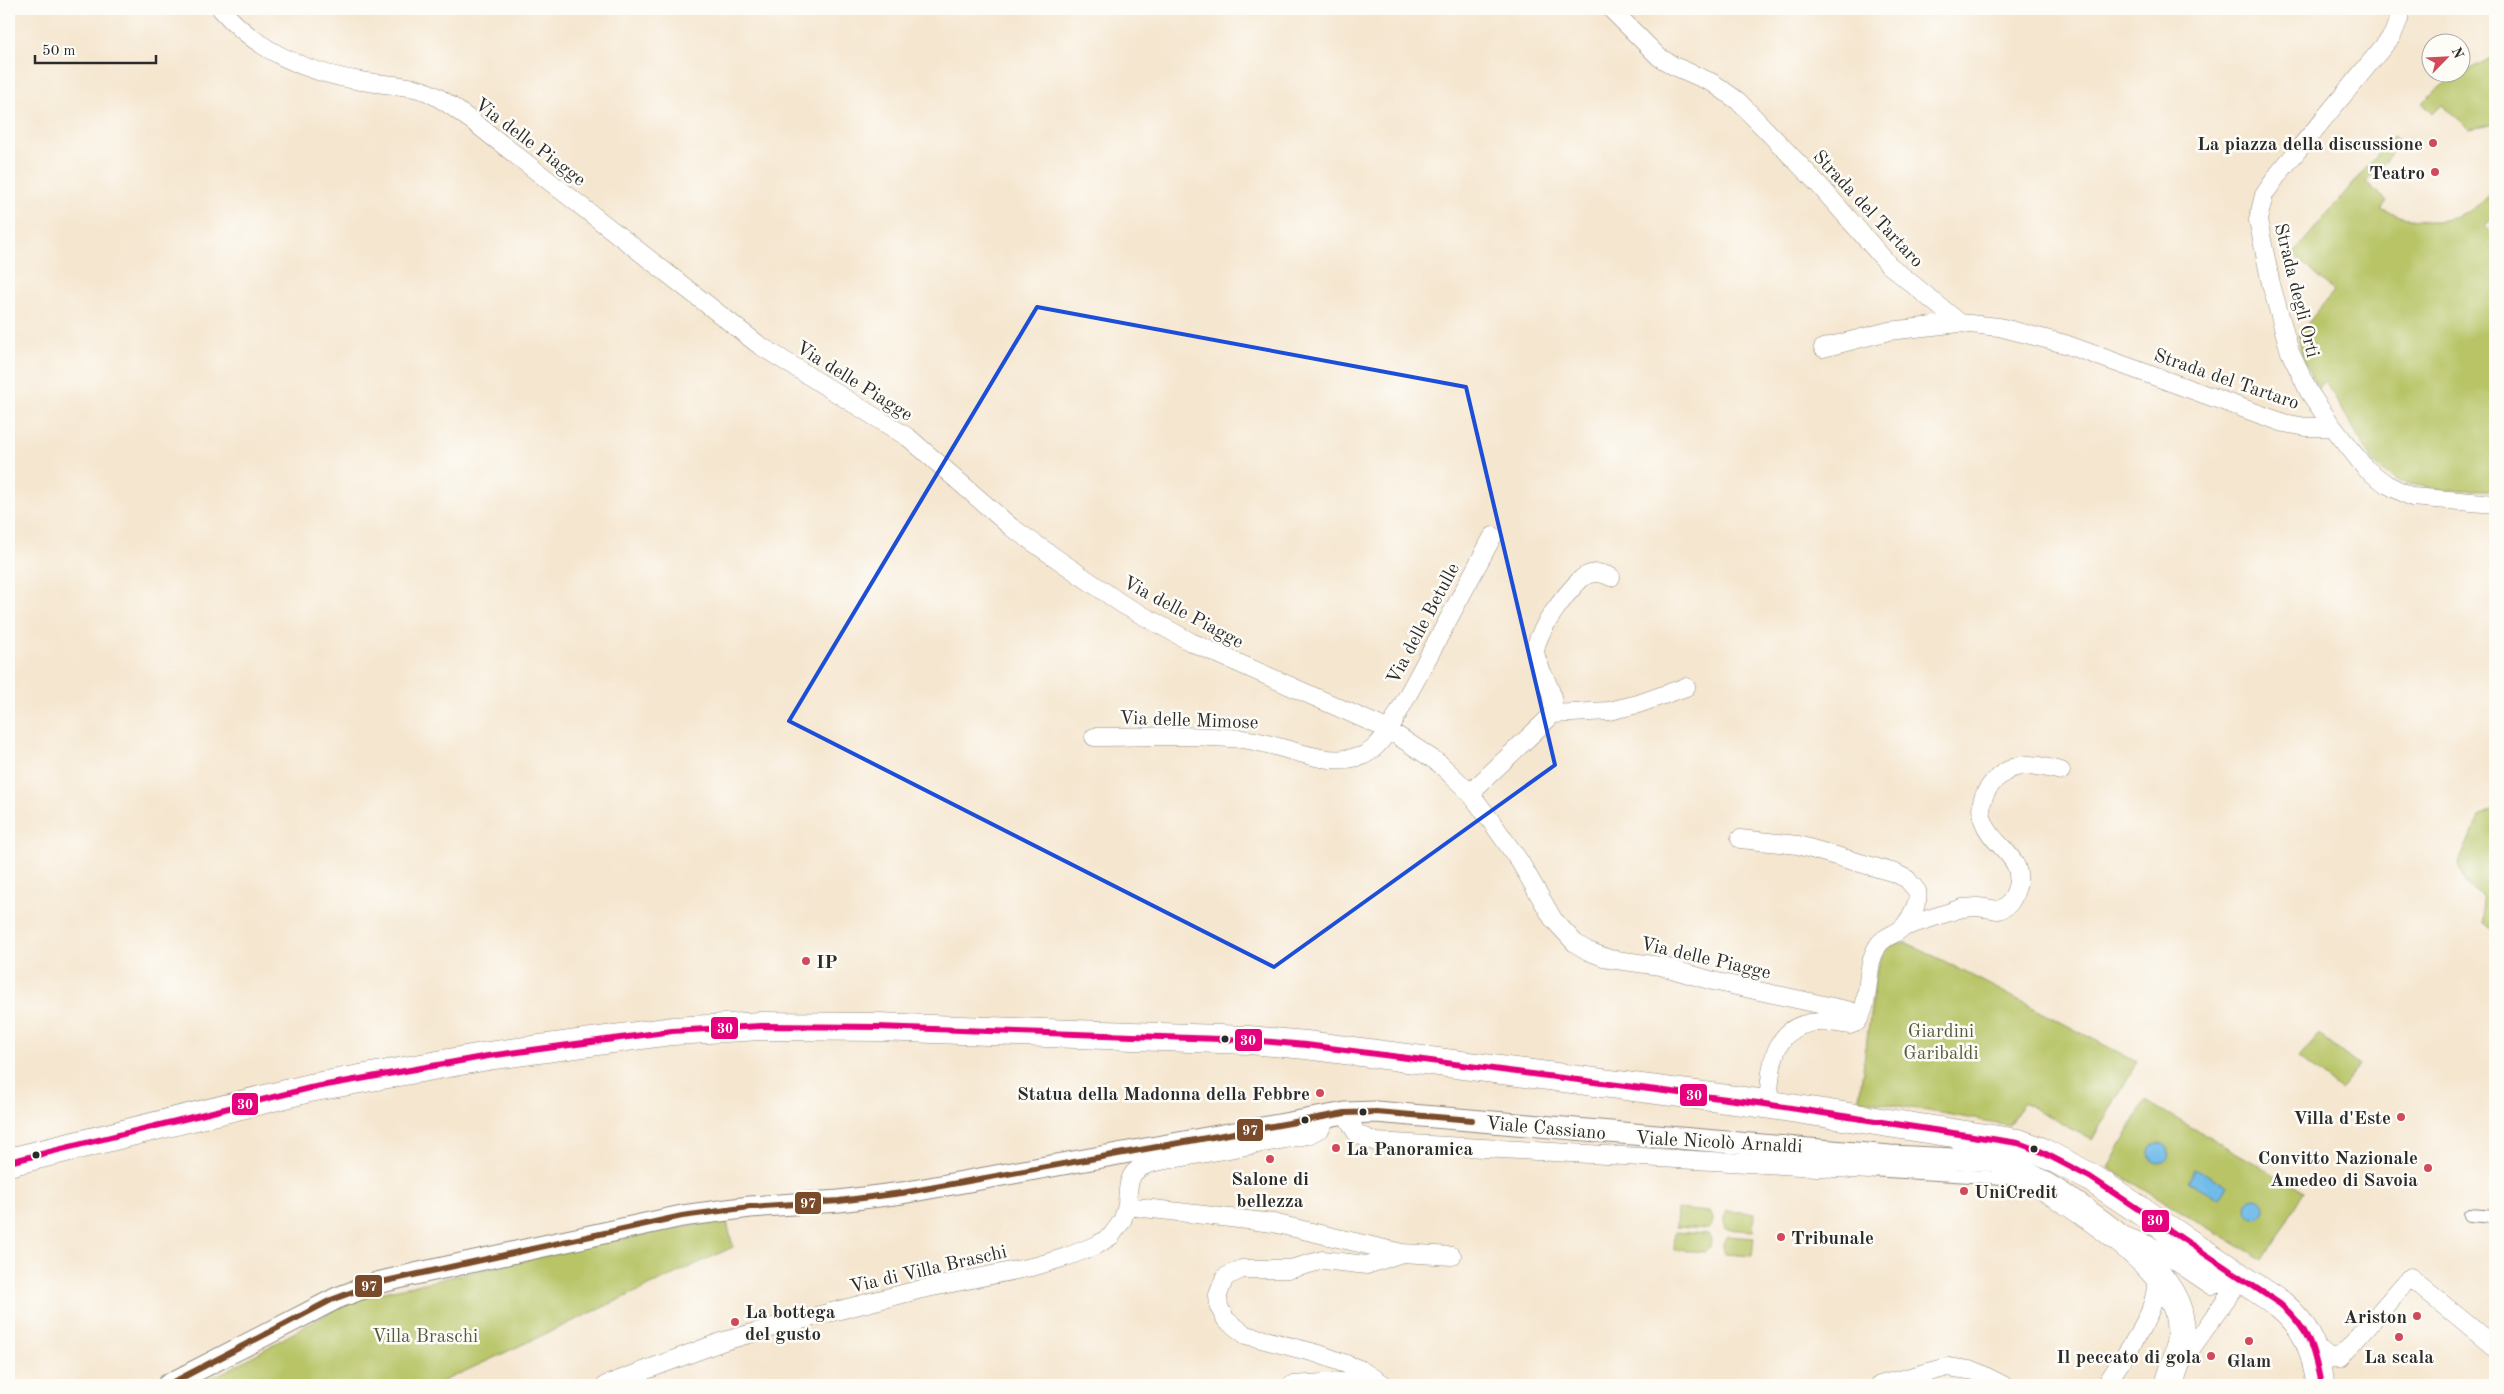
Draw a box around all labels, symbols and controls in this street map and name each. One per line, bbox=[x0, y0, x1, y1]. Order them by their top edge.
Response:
scale bar bbox=[35, 32, 156, 64]
north arrow bbox=[2422, 32, 2472, 82]
text: 50 m bbox=[42, 44, 76, 59]
text: N bbox=[2448, 45, 2466, 61]
street label: Via delle Piagge bbox=[471, 95, 588, 191]
place label: La piazza della discussione bbox=[2197, 136, 2423, 155]
marker: La piazza della discussione bbox=[2427, 137, 2439, 149]
street label: Strada del Tartaro bbox=[1808, 148, 1926, 272]
place label: Teatro bbox=[2369, 165, 2425, 184]
marker: Teatro bbox=[2429, 166, 2441, 178]
street label: Strada degli Orti bbox=[2270, 222, 2321, 360]
street label: Via delle Piagge bbox=[792, 339, 915, 426]
street label: Strada del Tartaro bbox=[2151, 347, 2301, 414]
street label: Via delle Betulle bbox=[1384, 560, 1464, 688]
street label: Via delle Piagge bbox=[1119, 574, 1246, 653]
street label: Via delle Mimose bbox=[1119, 710, 1259, 733]
street label: Via delle Piagge bbox=[1638, 935, 1773, 984]
place label: IP bbox=[816, 954, 838, 973]
marker: IP bbox=[800, 955, 812, 967]
line badge: 30 bbox=[710, 1016, 739, 1040]
text: 30 bbox=[717, 1022, 733, 1036]
park label: Giardini Garibaldi bbox=[1903, 1023, 1979, 1064]
line badge: 30 bbox=[1234, 1028, 1263, 1052]
unlabelled marker bbox=[1220, 1034, 1230, 1044]
text: 30 bbox=[1240, 1034, 1256, 1048]
line badge: 30 bbox=[1679, 1083, 1708, 1107]
place label: Statua della Madonna della Febbre bbox=[1017, 1086, 1310, 1105]
marker: Statua della Madonna della Febbre bbox=[1314, 1087, 1326, 1099]
text: 30 bbox=[1686, 1089, 1702, 1103]
line badge: 30 bbox=[231, 1092, 259, 1116]
text: 30 bbox=[237, 1098, 253, 1112]
unlabelled marker bbox=[1358, 1107, 1368, 1117]
place label: Villa d'Este bbox=[2293, 1110, 2391, 1129]
marker: Villa d'Este bbox=[2395, 1111, 2407, 1123]
unlabelled marker bbox=[1300, 1115, 1310, 1125]
street label: Viale Cassiano bbox=[1485, 1115, 1607, 1144]
line badge: 97 bbox=[1236, 1118, 1264, 1142]
text: 97 bbox=[1242, 1124, 1258, 1138]
street label: Viale Nicolò Arnaldi bbox=[1635, 1130, 1803, 1157]
place label: La Panoramica bbox=[1346, 1141, 1474, 1160]
marker: La Panoramica bbox=[1330, 1142, 1342, 1154]
unlabelled marker bbox=[2029, 1144, 2039, 1154]
unlabelled marker bbox=[31, 1150, 41, 1160]
place label: Convitto Nazionale Amedeo di Savoia bbox=[2258, 1150, 2418, 1191]
marker: Salone di bellezza bbox=[1264, 1153, 1276, 1165]
marker: Convitto Nazionale Amedeo di Savoia bbox=[2422, 1162, 2434, 1174]
place label: Salone di bellezza bbox=[1231, 1171, 1309, 1212]
place label: UniCredit bbox=[1974, 1184, 2058, 1203]
marker: UniCredit bbox=[1958, 1185, 1970, 1197]
line badge: 97 bbox=[794, 1191, 822, 1215]
text: 97 bbox=[800, 1197, 816, 1211]
line badge: 30 bbox=[2141, 1209, 2170, 1233]
text: 30 bbox=[2147, 1214, 2163, 1228]
place label: Tribunale bbox=[1791, 1230, 1874, 1249]
marker: Tribunale bbox=[1775, 1231, 1787, 1243]
street label: Via di Villa Braschi bbox=[848, 1243, 1009, 1298]
line badge: 97 bbox=[354, 1274, 383, 1298]
text: 97 bbox=[361, 1280, 377, 1294]
place label: La bottega del gusto bbox=[745, 1304, 836, 1345]
place label: Ariston bbox=[2344, 1309, 2407, 1328]
marker: Ariston bbox=[2411, 1310, 2423, 1322]
marker: La bottega del gusto bbox=[729, 1316, 741, 1328]
park label: Villa Braschi bbox=[372, 1328, 478, 1347]
marker: La scala bbox=[2393, 1331, 2405, 1343]
marker: Glam bbox=[2243, 1335, 2255, 1347]
place label: Il peccato di gola bbox=[2056, 1349, 2201, 1368]
place label: La scala bbox=[2364, 1349, 2434, 1368]
marker: Il peccato di gola bbox=[2205, 1350, 2217, 1362]
place label: Glam bbox=[2227, 1353, 2271, 1372]

